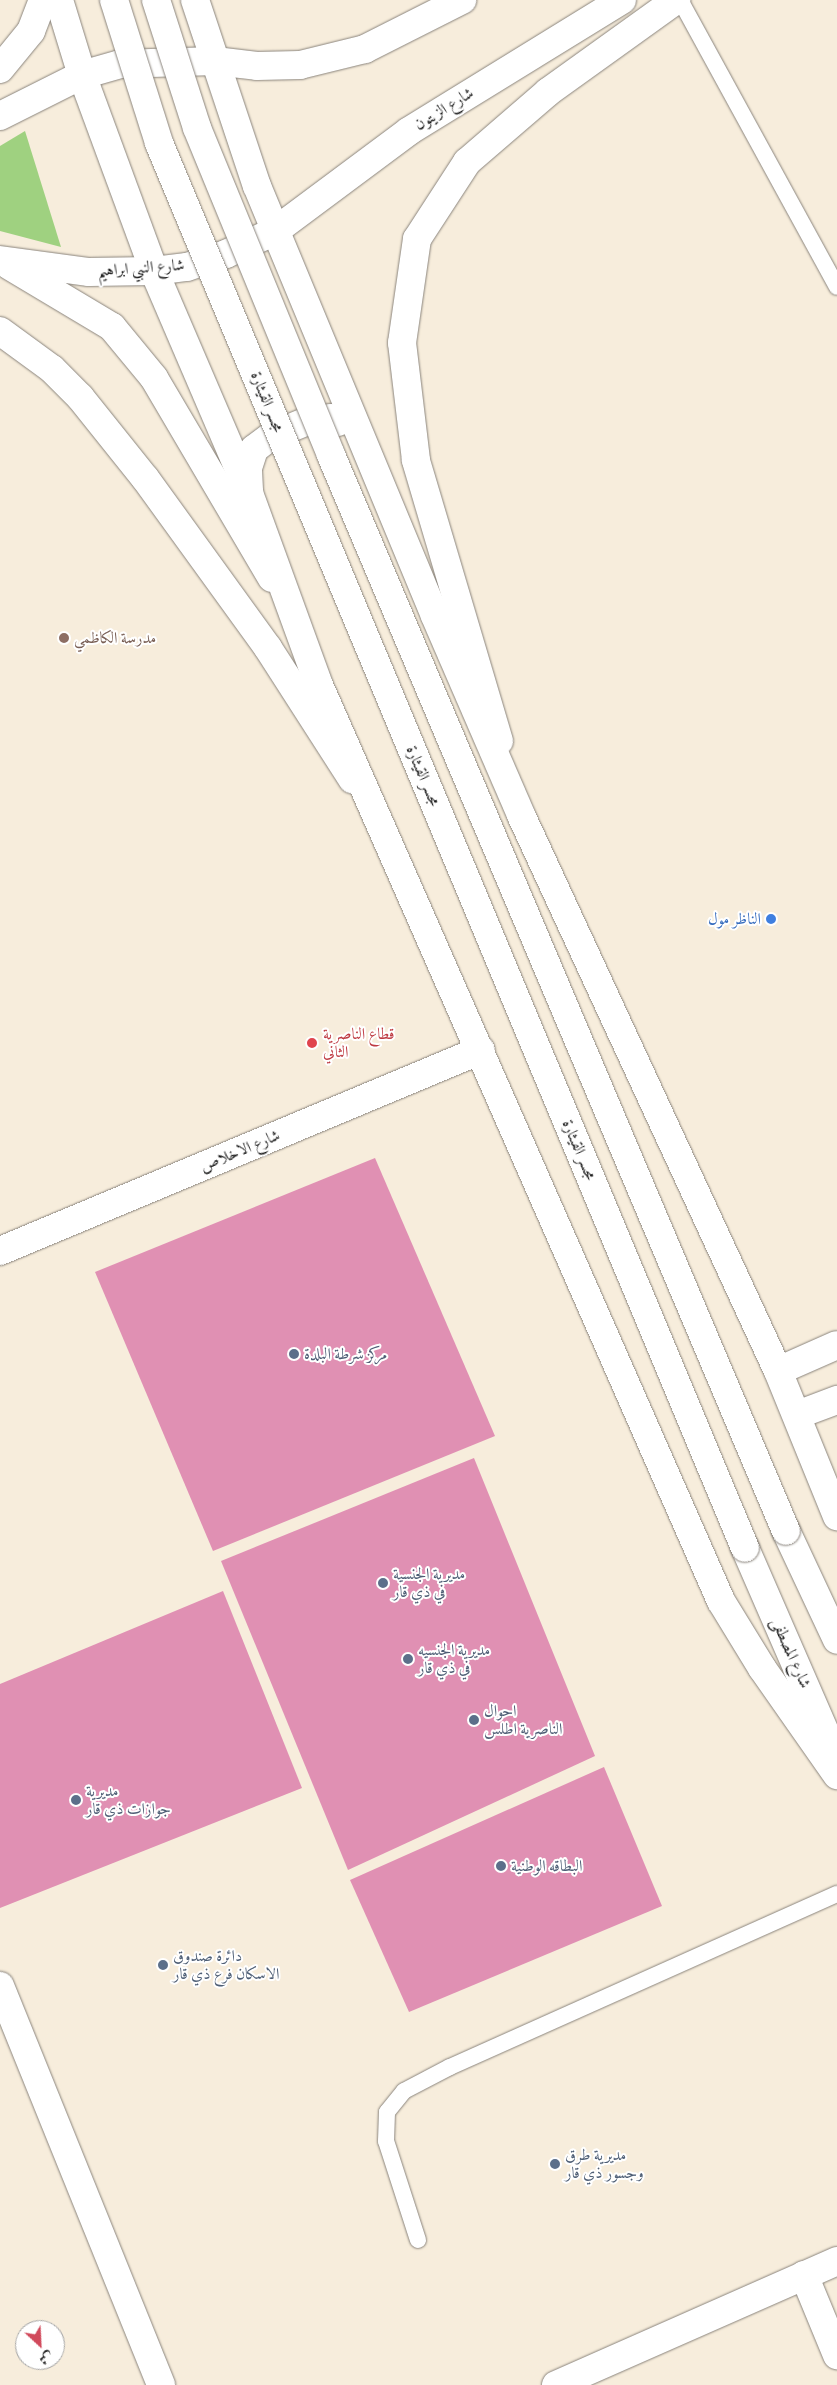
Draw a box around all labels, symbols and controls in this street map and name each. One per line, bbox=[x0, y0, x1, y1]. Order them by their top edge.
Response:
street label: شارع الزيتون bbox=[411, 83, 477, 135]
street label: شارع النبي ابراهيم bbox=[97, 255, 185, 281]
street label: مجسر القيثارة bbox=[246, 369, 288, 435]
place label: مدرسة الكاظمي bbox=[74, 628, 156, 648]
marker: مدرسة الكاظمي bbox=[58, 632, 70, 644]
street label: مجسر القيثارة bbox=[402, 743, 444, 809]
place label: الناظر مول bbox=[708, 909, 761, 929]
marker: الناظر مول bbox=[765, 913, 777, 925]
place label: قطاع الناصرية الثاني bbox=[323, 1024, 394, 1062]
marker: قطاع الناصرية الثاني bbox=[305, 1036, 319, 1050]
street label: مجسر القيثارة bbox=[558, 1117, 600, 1183]
street label: شارع الاخلاص bbox=[197, 1126, 283, 1176]
place label: مركز شرطة البلدة bbox=[304, 1344, 387, 1364]
marker: مركز شرطة البلدة bbox=[288, 1348, 300, 1360]
place label: مديرية الجنسية في ذي قار bbox=[393, 1564, 465, 1602]
marker: مديرية الجنسية في ذي قار bbox=[377, 1577, 389, 1589]
street label: شارع المصطفى bbox=[767, 1615, 815, 1691]
place label: مديرية الجنسيه في ذي قار bbox=[418, 1640, 490, 1678]
marker: مديرية الجنسيه في ذي قار bbox=[402, 1653, 414, 1665]
place label: احوال الناصرية اطلس bbox=[484, 1701, 563, 1739]
marker: احوال الناصرية اطلس bbox=[468, 1714, 480, 1726]
place label: مديرية جوازات ذي قار bbox=[86, 1781, 171, 1819]
marker: مديرية جوازات ذي قار bbox=[70, 1794, 82, 1806]
place label: البطاقه الوطنية bbox=[511, 1856, 582, 1876]
marker: البطاقه الوطنية bbox=[495, 1860, 507, 1872]
place label: دائرة صندوق الاسكان فرع ذي قار bbox=[173, 1946, 279, 1984]
marker: دائرة صندوق الاسكان فرع ذي قار bbox=[157, 1959, 169, 1971]
place label: مديرية طرق وجسور ذي قار bbox=[565, 2145, 644, 2183]
marker: مديرية طرق وجسور ذي قار bbox=[549, 2158, 561, 2170]
north arrow bbox=[15, 2320, 65, 2370]
text: ش bbox=[36, 2347, 56, 2369]

